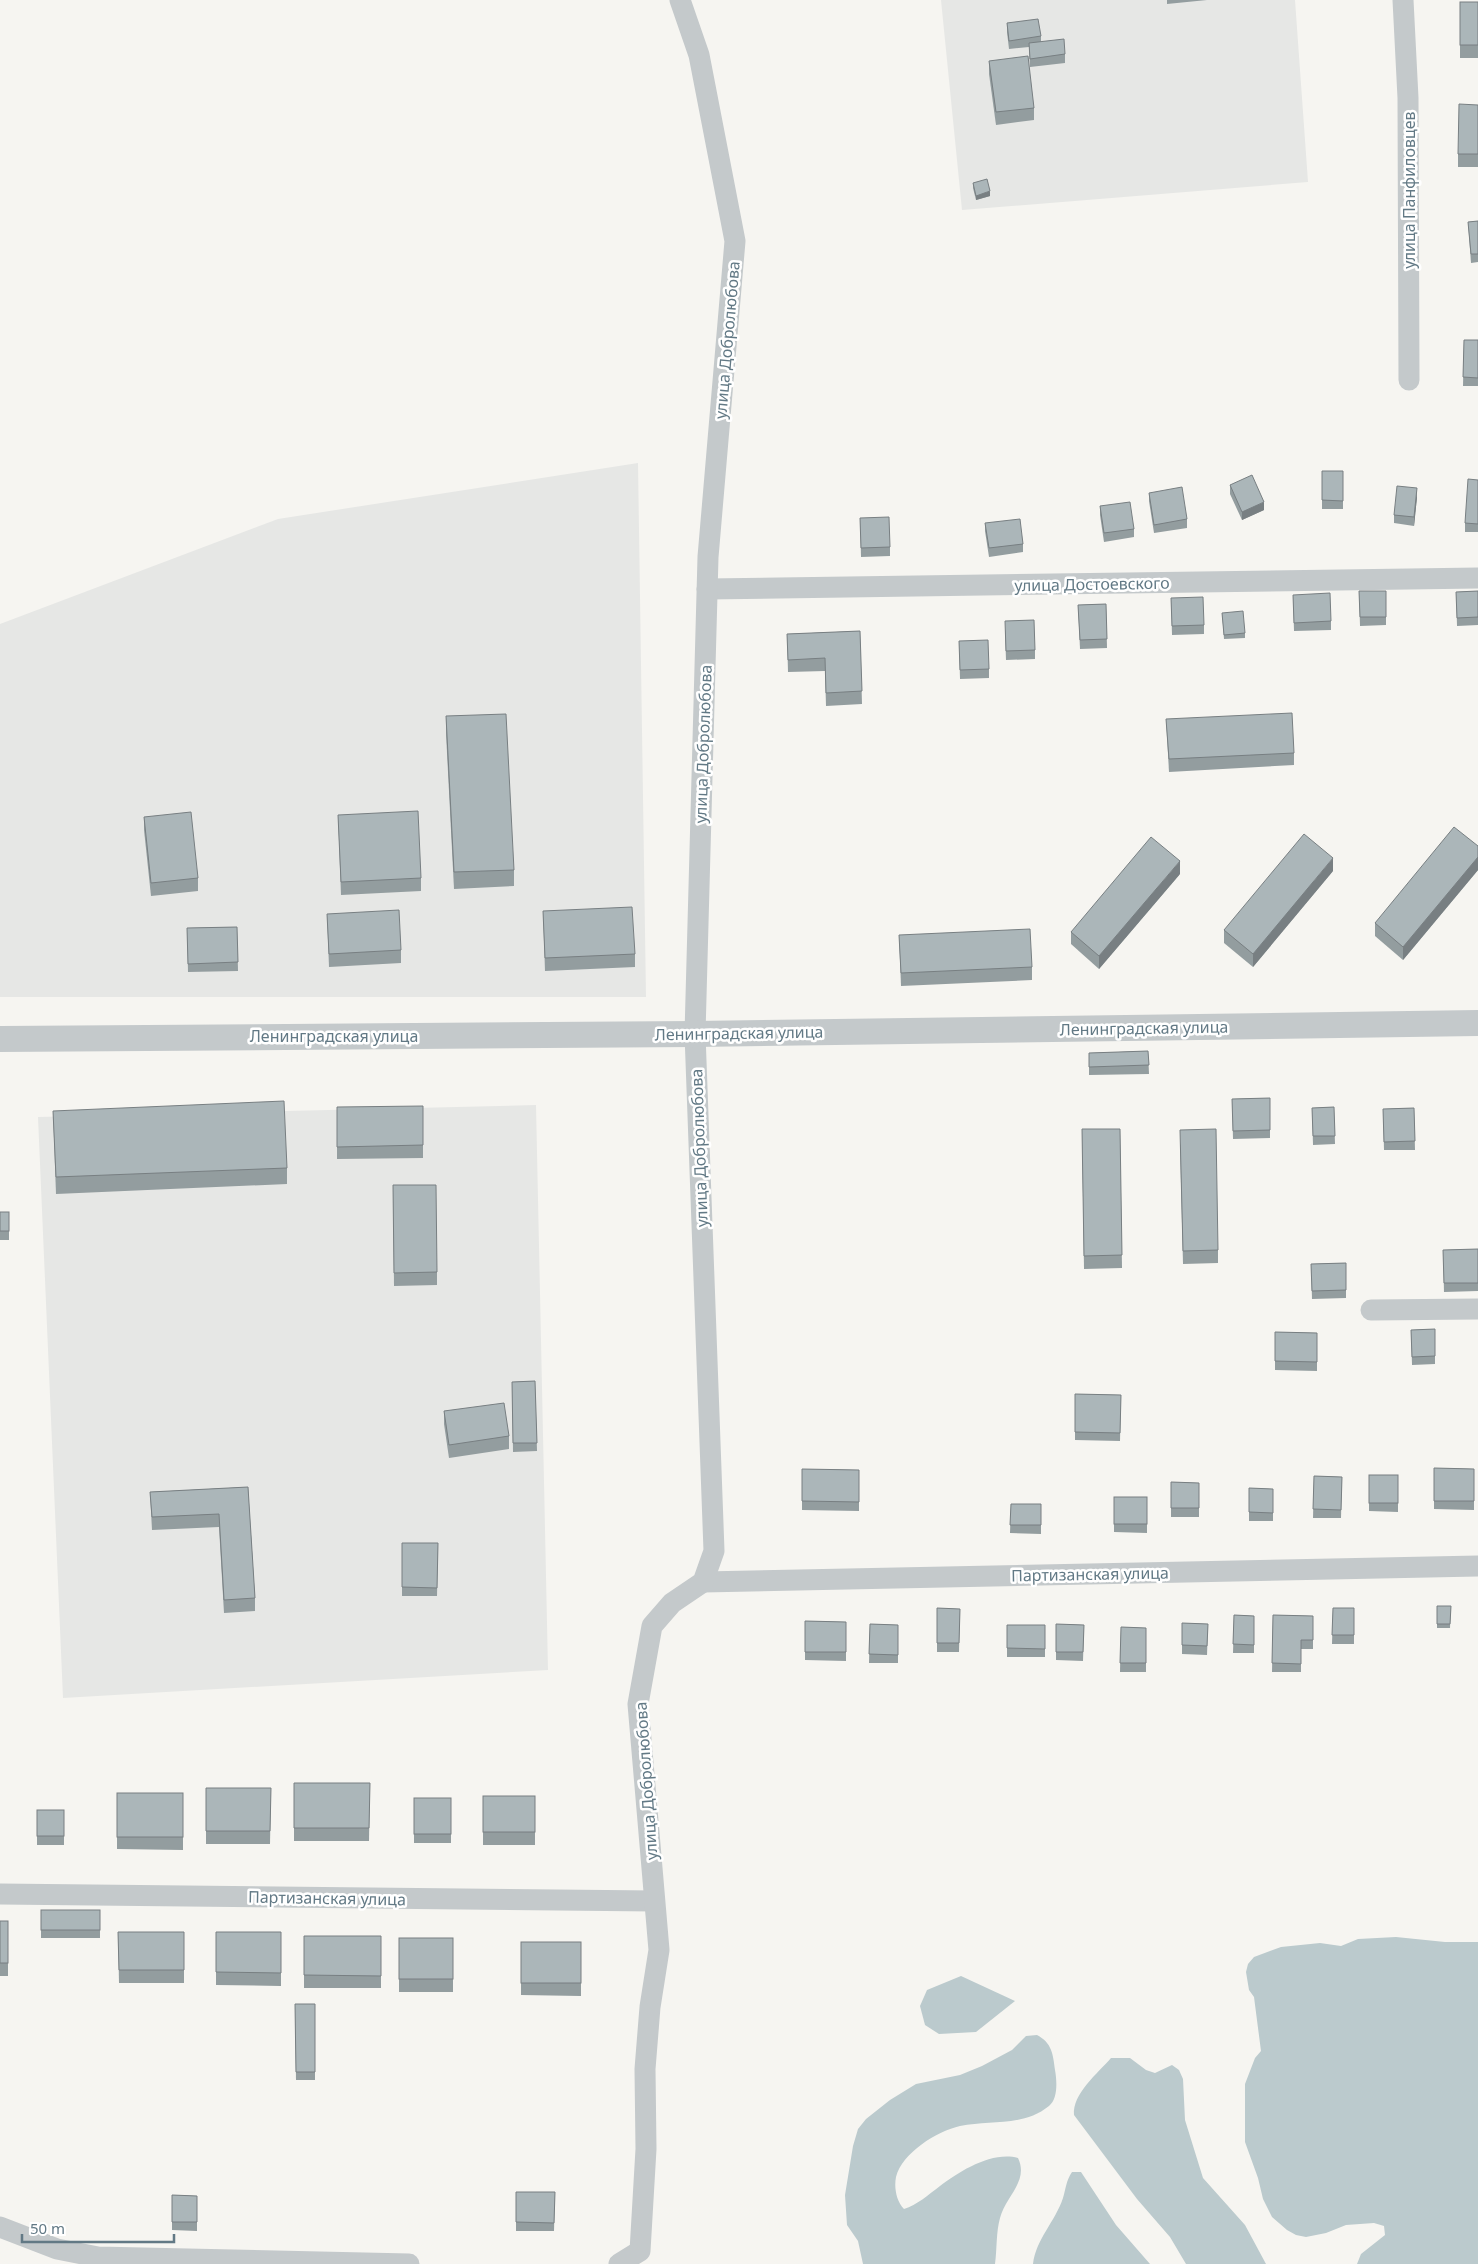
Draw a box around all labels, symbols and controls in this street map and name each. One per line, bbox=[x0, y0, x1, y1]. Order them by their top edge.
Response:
street label: улица Панфиловцев bbox=[1398, 111, 1420, 269]
street label: улица Добролюбова bbox=[709, 260, 745, 420]
street label: улица Достоевского bbox=[1014, 572, 1170, 596]
street label: улица Добролюбова bbox=[689, 664, 717, 824]
street label: Ленинградская улица bbox=[1060, 1016, 1228, 1040]
street label: Ленинградская улица bbox=[655, 1021, 823, 1045]
street label: Ленинградская улица bbox=[250, 1025, 418, 1047]
street label: улица Добролюбова bbox=[685, 1068, 713, 1228]
street label: Партизанская улица bbox=[1011, 1562, 1169, 1586]
street label: улица Добролюбова bbox=[629, 1701, 663, 1861]
street label: Партизанская улица bbox=[248, 1886, 406, 1910]
scale bar bbox=[22, 2212, 175, 2244]
text: 50 m bbox=[30, 2218, 65, 2238]

